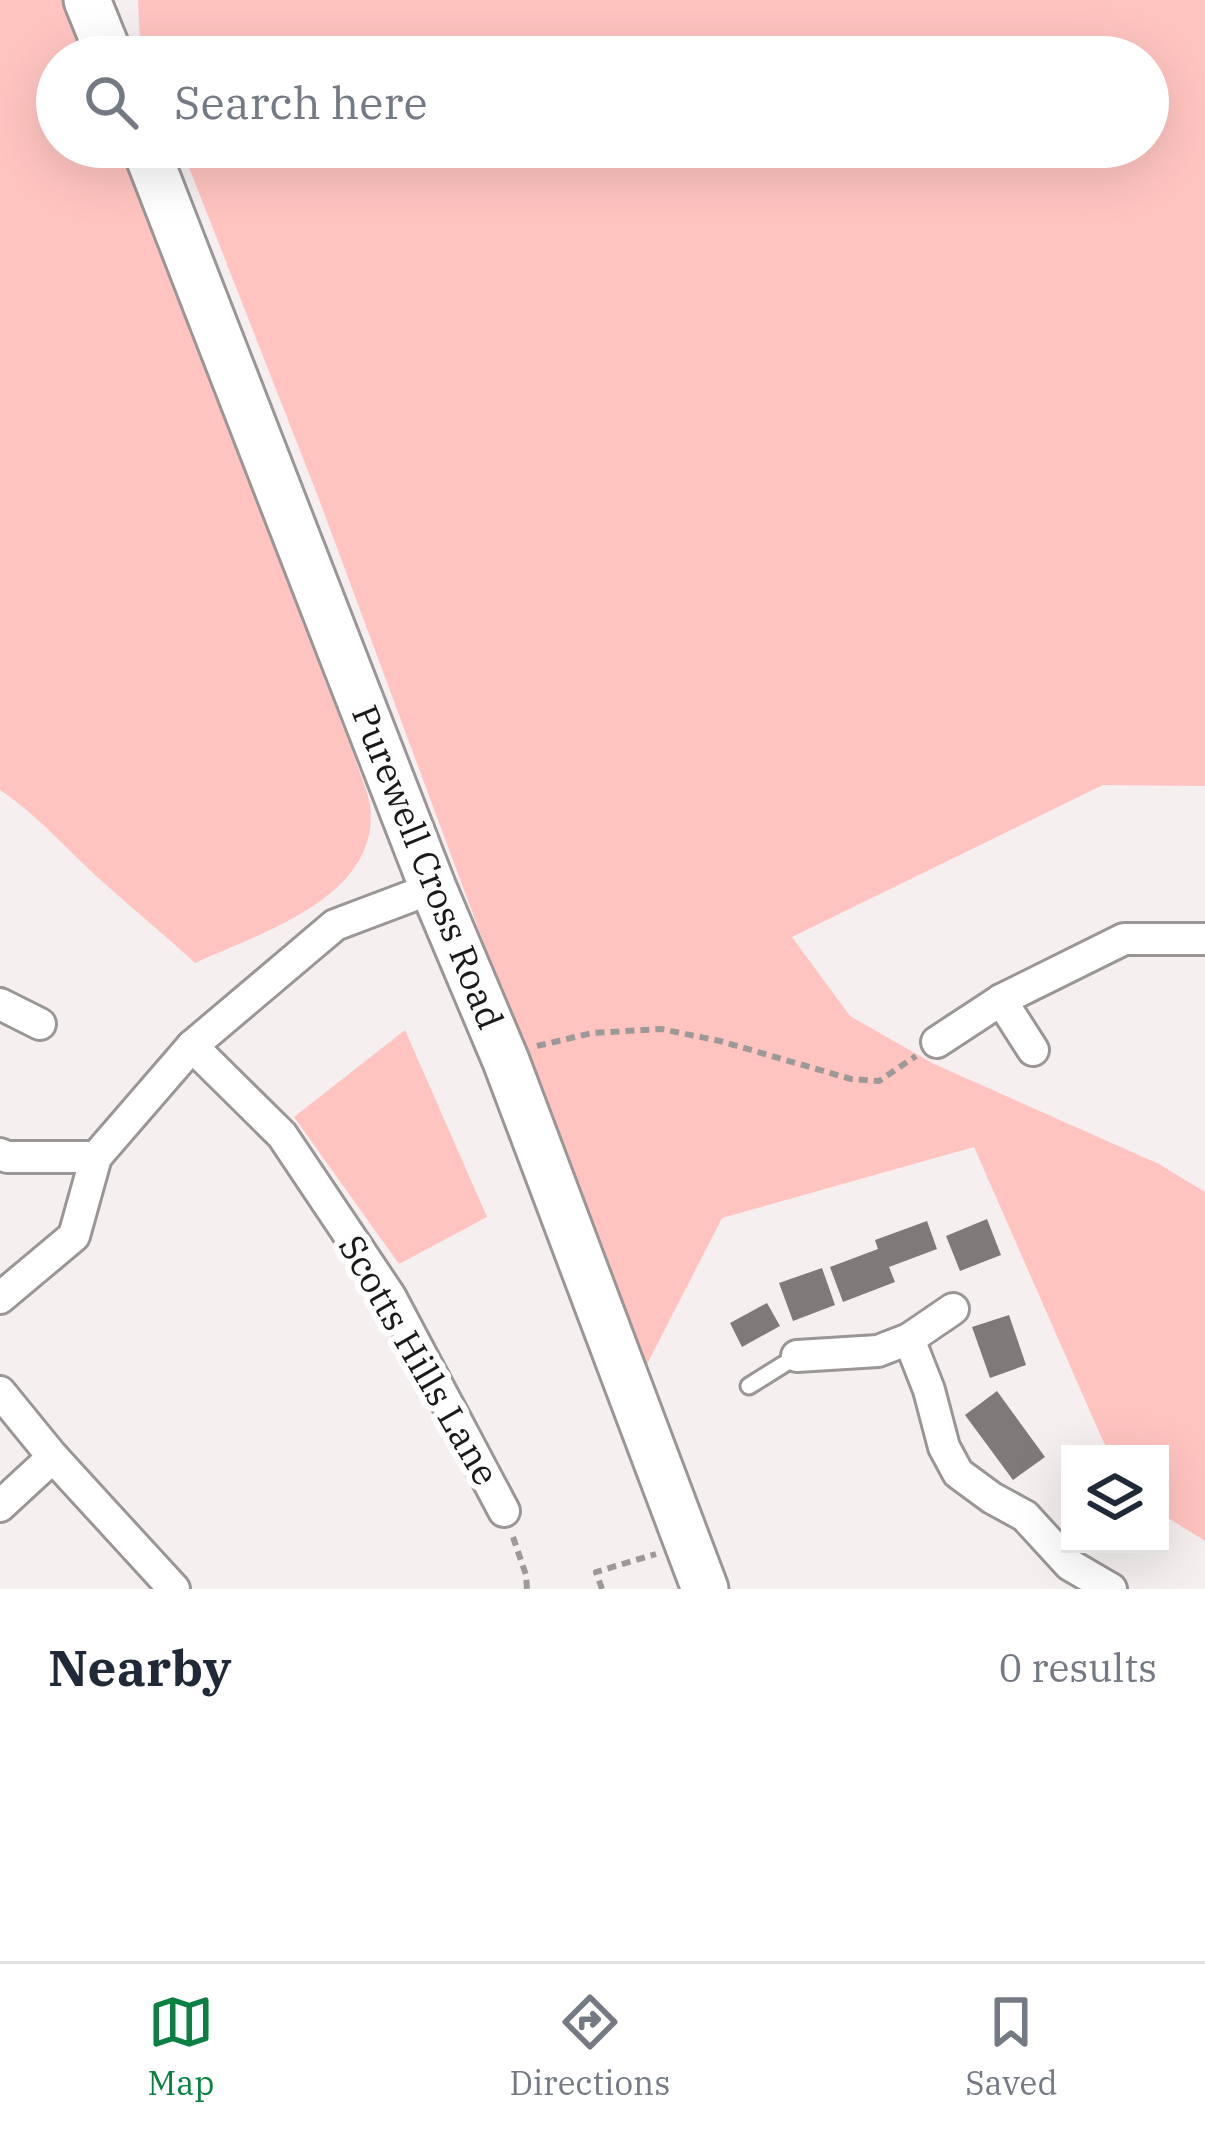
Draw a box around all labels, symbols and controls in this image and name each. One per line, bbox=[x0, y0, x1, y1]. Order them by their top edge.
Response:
search box bbox=[36, 36, 1169, 168]
icon: search bbox=[78, 69, 144, 135]
text: Search here bbox=[174, 73, 428, 131]
street label: Purewell Cross Road bbox=[342, 698, 515, 1036]
street label: Scotts Hills Lane bbox=[329, 1226, 510, 1493]
map controls bbox=[1061, 1445, 1169, 1553]
button: layers bbox=[1061, 1445, 1169, 1553]
text: Nearby bbox=[48, 1634, 232, 1700]
text: 0 results bbox=[999, 1642, 1157, 1693]
tab: Map bbox=[147, 1989, 214, 2104]
tab: Directions bbox=[509, 1989, 670, 2104]
tab: Saved bbox=[965, 1989, 1058, 2104]

